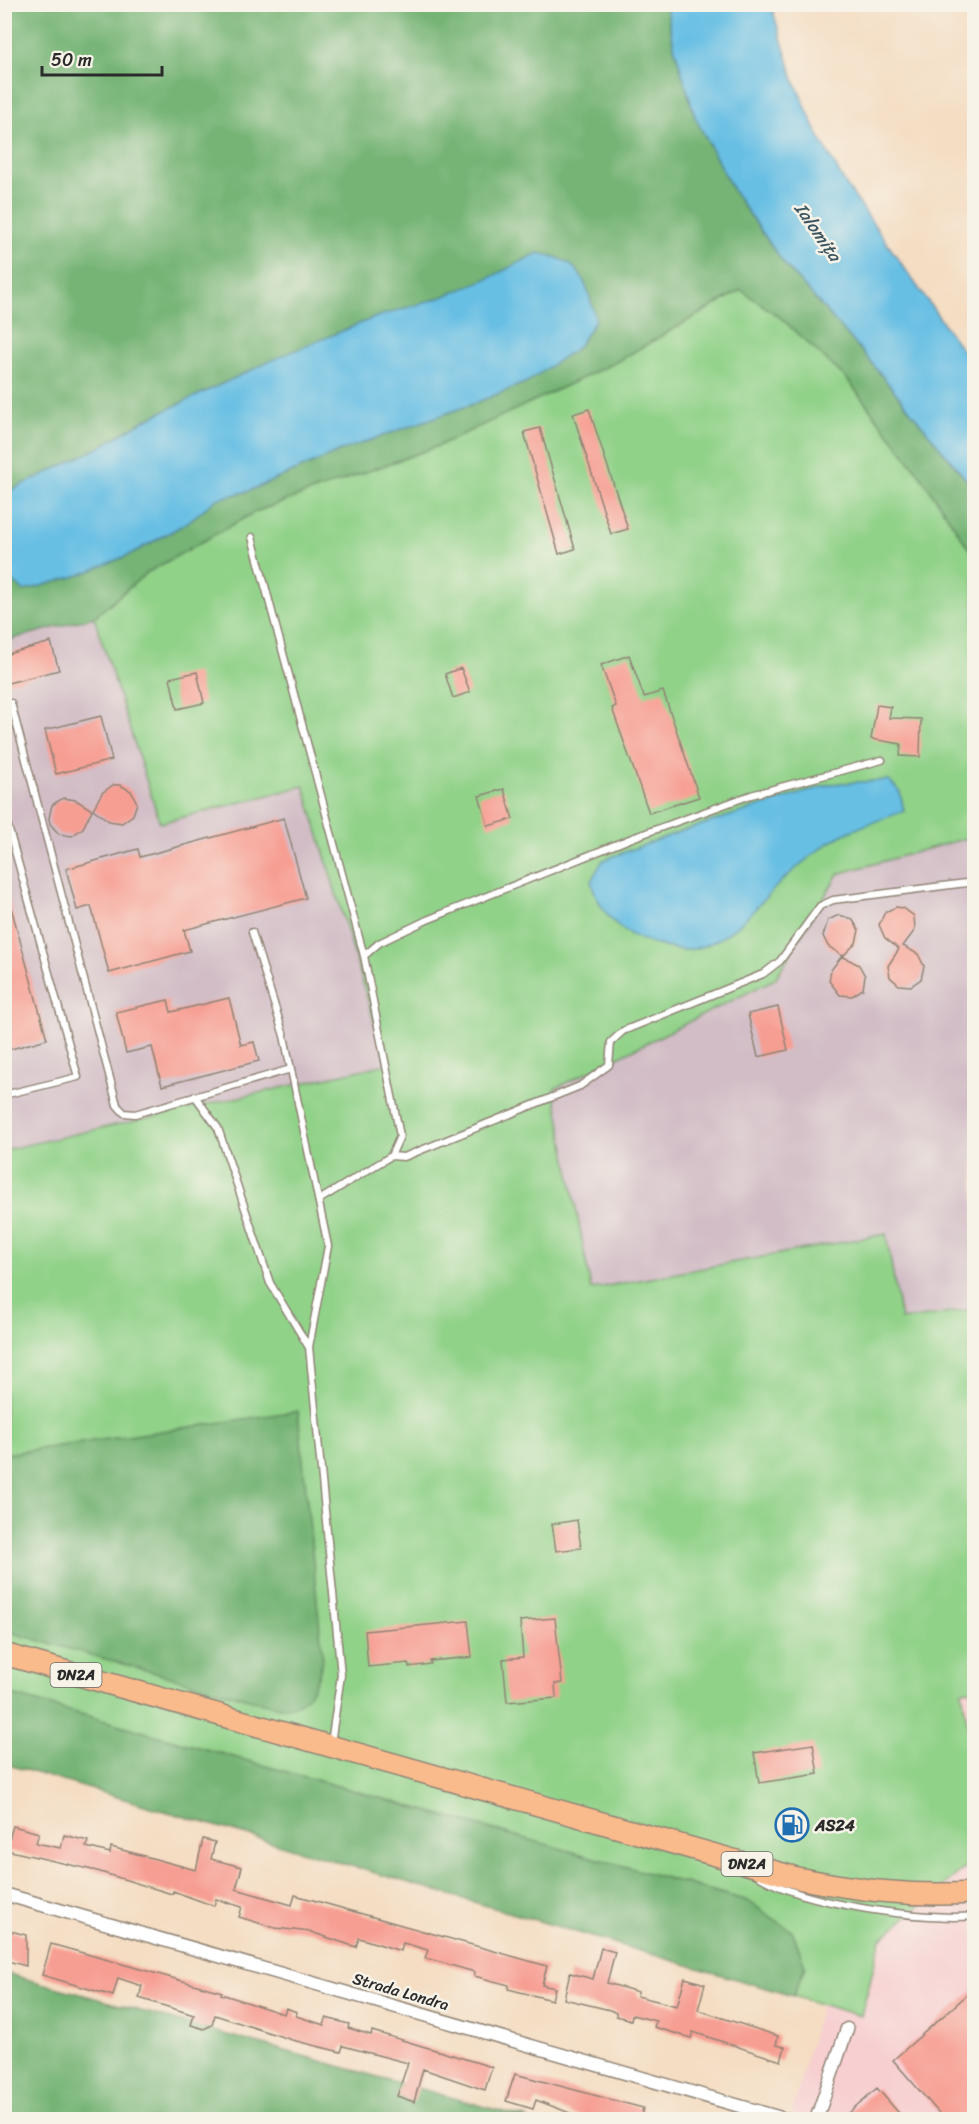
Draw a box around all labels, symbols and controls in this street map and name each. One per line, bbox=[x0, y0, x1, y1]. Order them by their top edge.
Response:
scale bar bbox=[42, 39, 162, 77]
text: 50 m bbox=[51, 44, 92, 76]
water label: Ialomița bbox=[785, 195, 851, 270]
road number: DN2A bbox=[50, 1663, 101, 1687]
fuel station icon: AS24 bbox=[774, 1807, 810, 1843]
place label: AS24 bbox=[814, 1811, 855, 1840]
road number: DN2A bbox=[722, 1852, 772, 1876]
street label: Strada Londra bbox=[349, 1964, 453, 2019]

